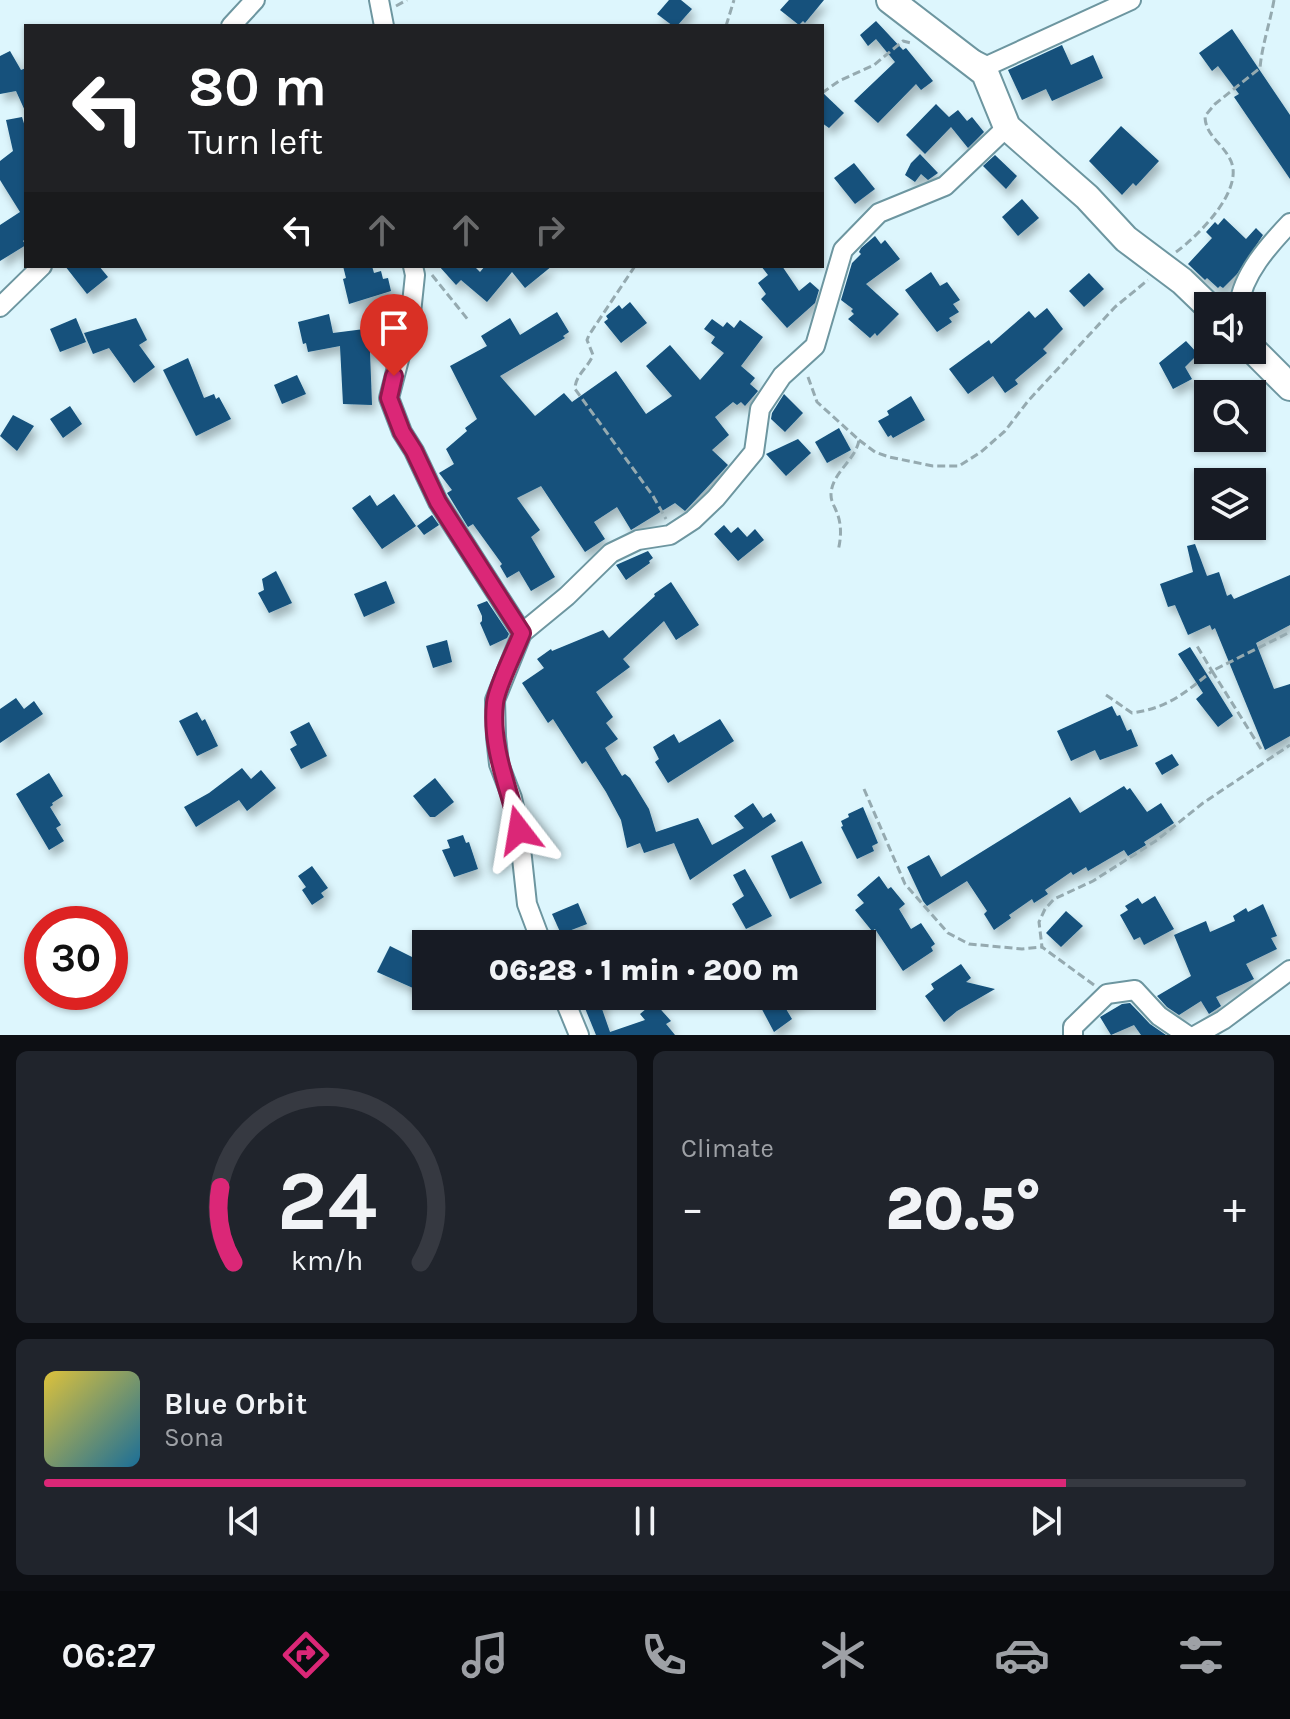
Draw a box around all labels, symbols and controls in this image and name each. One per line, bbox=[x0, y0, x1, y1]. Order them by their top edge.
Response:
text: 80 m bbox=[188, 54, 327, 119]
icon: left bbox=[56, 56, 160, 160]
text: Turn left bbox=[188, 121, 323, 163]
icon: left bbox=[276, 208, 320, 252]
icon: ahead bbox=[360, 208, 404, 252]
icon: ahead bbox=[444, 208, 488, 252]
icon: right bbox=[528, 208, 572, 252]
map controls bbox=[1194, 292, 1266, 540]
button: sound bbox=[1194, 292, 1266, 364]
pin bbox=[360, 294, 428, 376]
icon: arrive bbox=[372, 306, 416, 350]
button: search bbox=[1194, 380, 1266, 452]
button: layers bbox=[1194, 468, 1266, 540]
position arrow bbox=[477, 788, 561, 872]
speed limit sign: 30 bbox=[24, 906, 128, 1010]
text: 06:28 · 1 min · 200 m bbox=[489, 952, 799, 988]
text: Climate bbox=[681, 1133, 774, 1164]
text: 24 bbox=[277, 1153, 376, 1250]
text: 20.5° bbox=[886, 1174, 1041, 1244]
text: − bbox=[681, 1183, 704, 1234]
text: + bbox=[1223, 1183, 1246, 1234]
text: km/h bbox=[290, 1244, 363, 1277]
text: Blue Orbit bbox=[164, 1386, 307, 1422]
text: Sona bbox=[164, 1422, 224, 1453]
icon: previous bbox=[222, 1499, 266, 1543]
icon: pause bbox=[623, 1499, 667, 1543]
icon: next bbox=[1024, 1499, 1068, 1543]
icon: directions bbox=[278, 1627, 334, 1683]
icon: music bbox=[457, 1627, 513, 1683]
icon: phone bbox=[636, 1627, 692, 1683]
icon: climate bbox=[815, 1627, 871, 1683]
icon: car bbox=[994, 1627, 1050, 1683]
icon: filters bbox=[1173, 1627, 1229, 1683]
text: 06:27 bbox=[61, 1634, 155, 1676]

